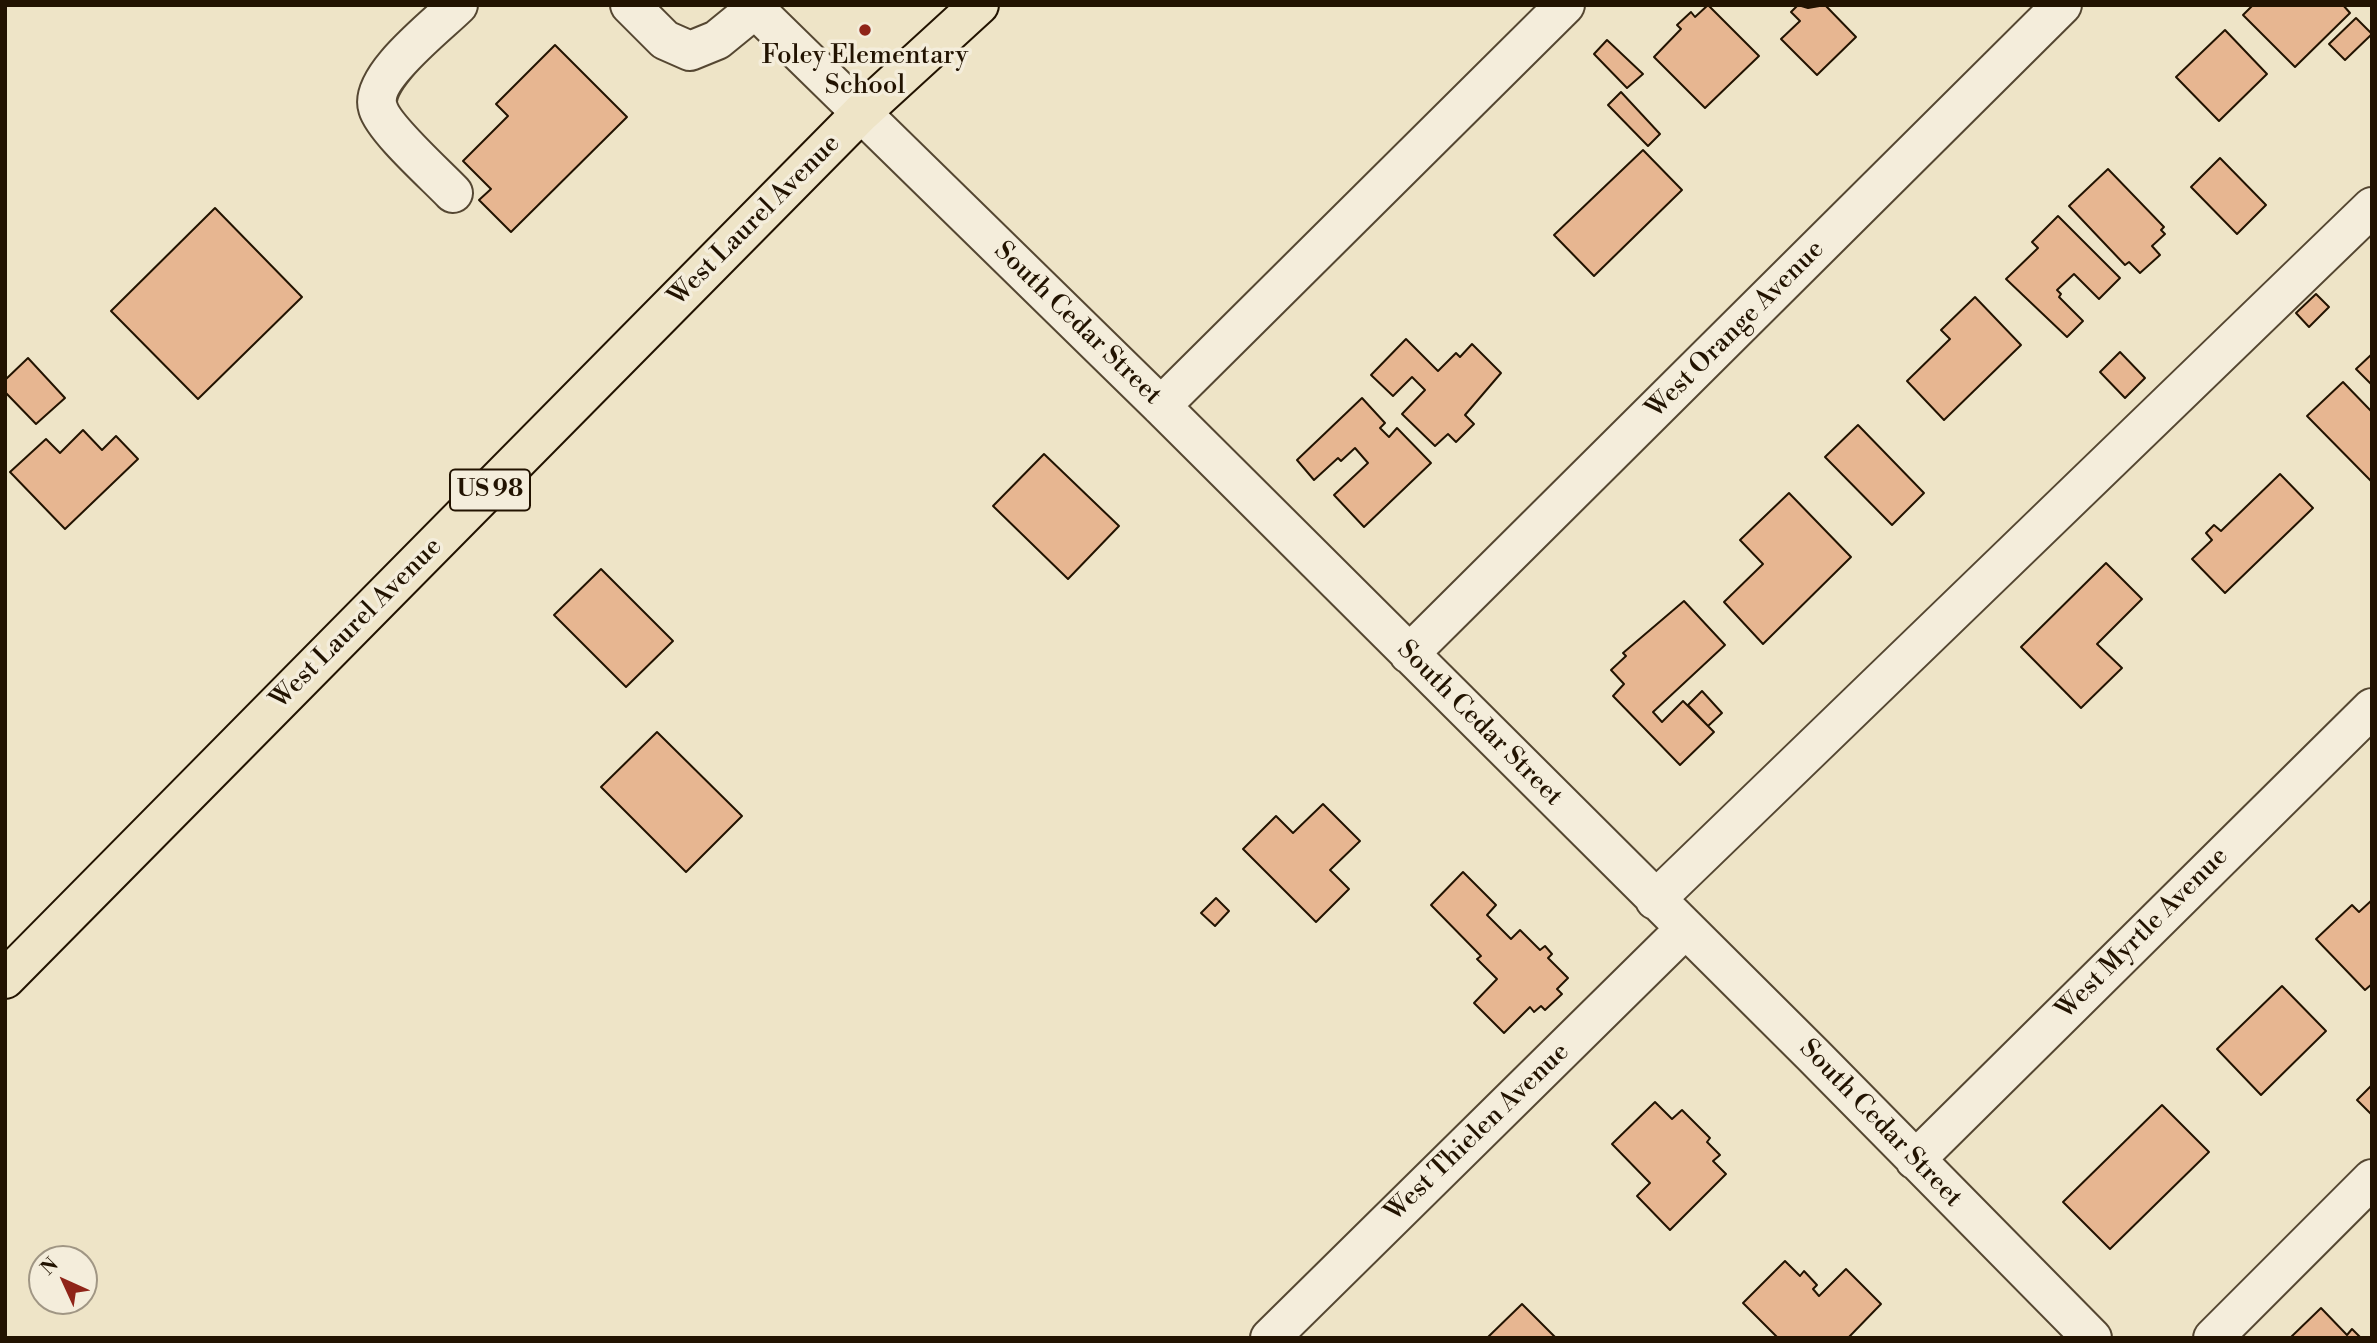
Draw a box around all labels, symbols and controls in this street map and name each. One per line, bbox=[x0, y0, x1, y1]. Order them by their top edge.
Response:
marker: Foley Elementary School bbox=[857, 22, 873, 38]
place label: Foley Elementary School bbox=[762, 41, 968, 102]
street label: West Laurel Avenue bbox=[663, 129, 847, 313]
street label: West Orange Avenue bbox=[1641, 235, 1831, 425]
street label: South Cedar Street bbox=[987, 236, 1167, 412]
road number: US 98 bbox=[450, 470, 530, 510]
street label: West Laurel Avenue bbox=[265, 532, 449, 716]
street label: South Cedar Street bbox=[1390, 635, 1568, 813]
street label: West Myrtle Avenue bbox=[2051, 842, 2235, 1026]
street label: South Cedar Street bbox=[1792, 1034, 1968, 1214]
street label: West Thielen Avenue bbox=[1380, 1037, 1576, 1229]
north arrow bbox=[28, 1245, 98, 1315]
text: N bbox=[36, 1253, 63, 1280]

